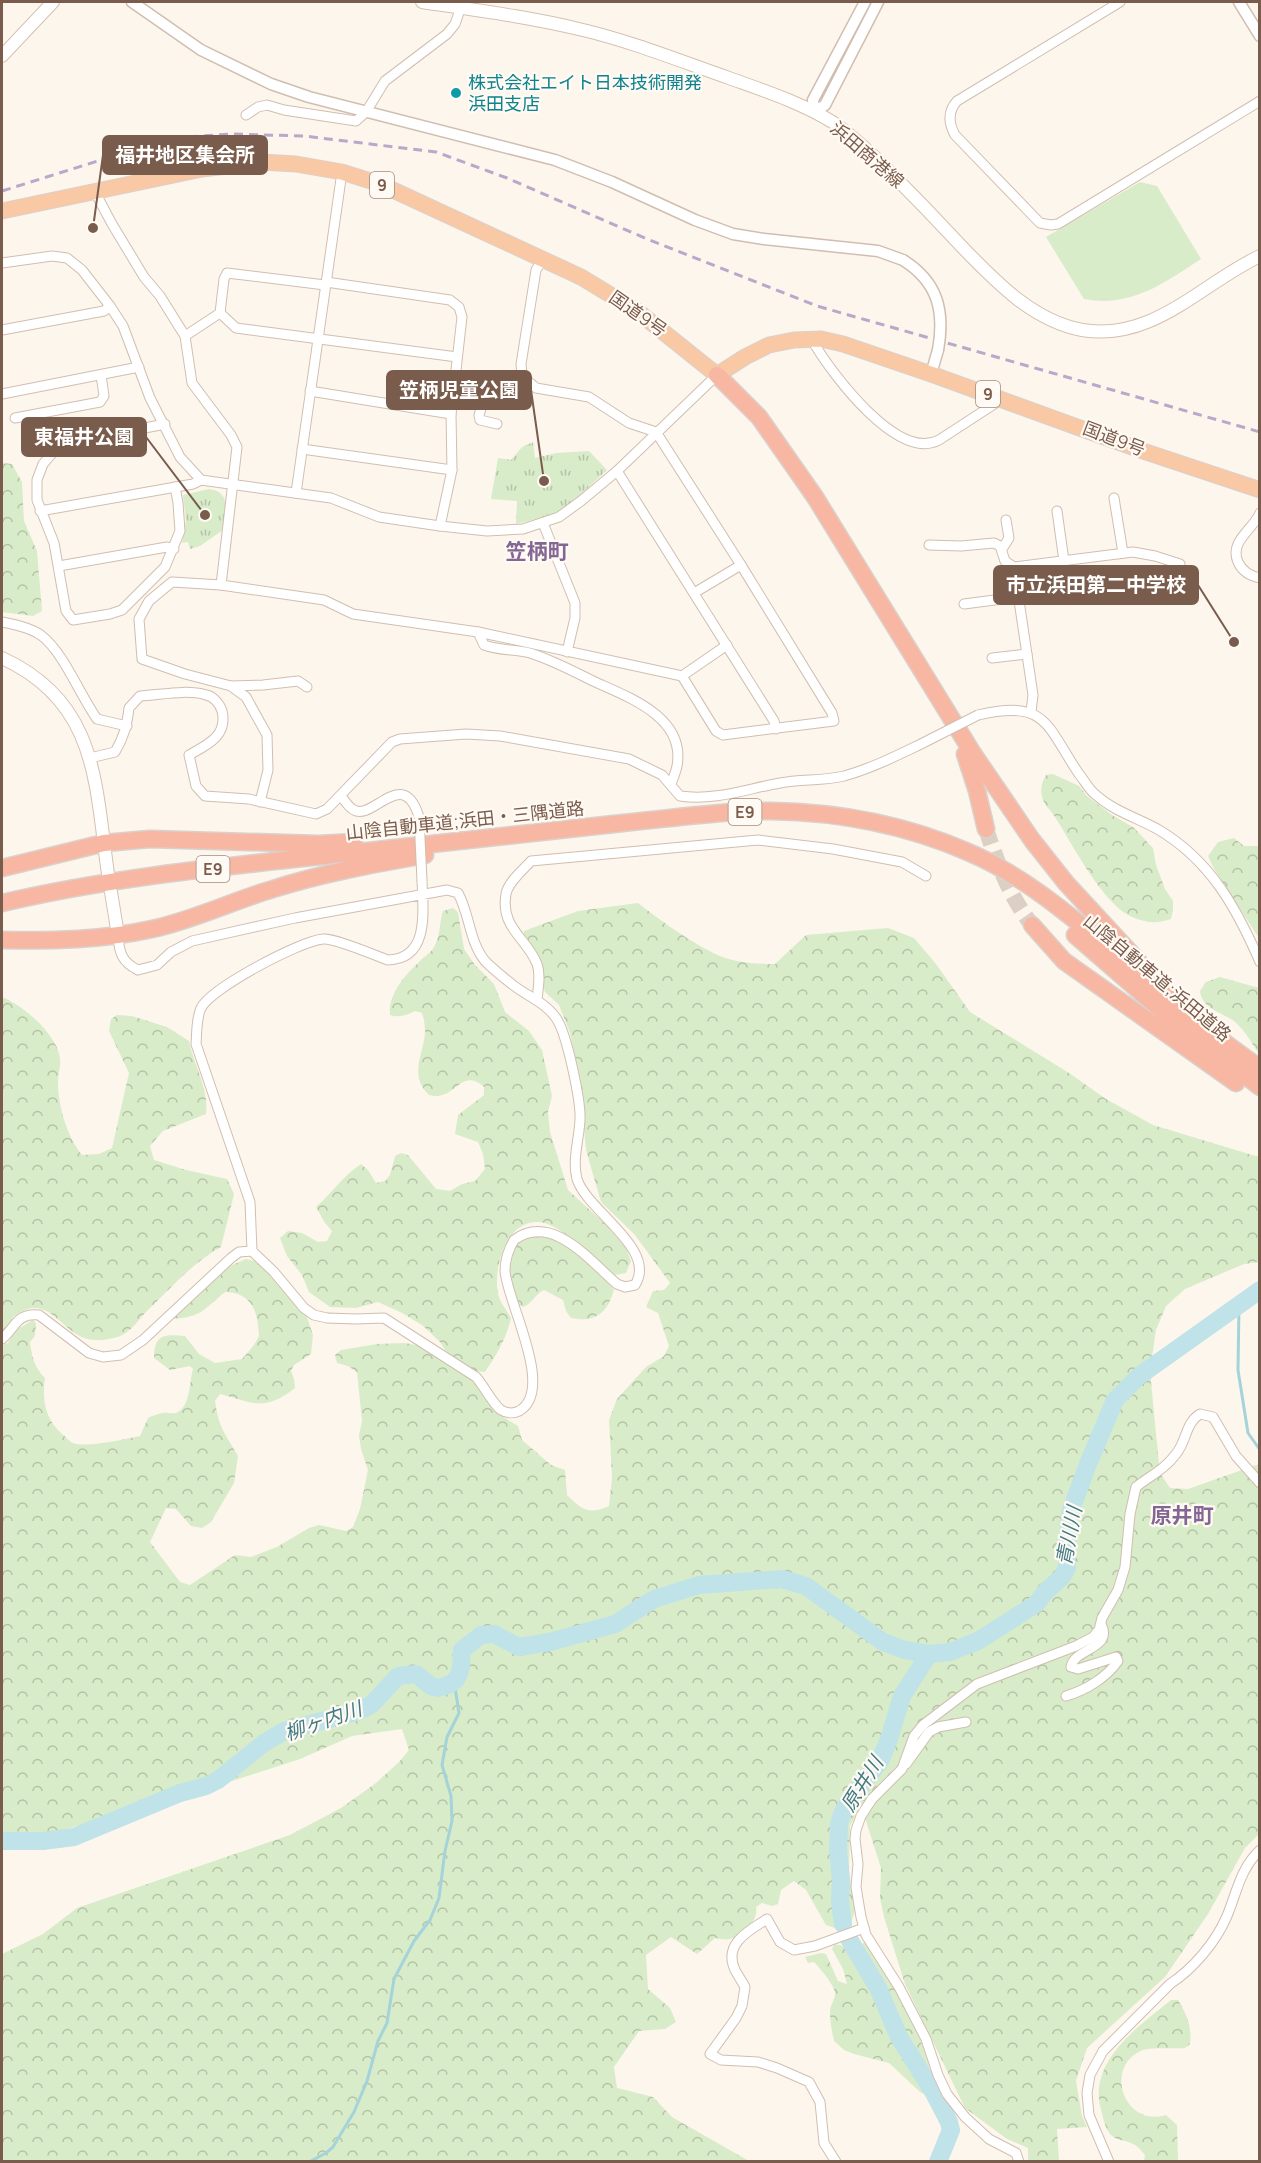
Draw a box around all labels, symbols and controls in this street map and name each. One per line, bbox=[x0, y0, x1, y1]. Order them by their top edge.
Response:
place label: 株式会社エイト日本技術開発 浜田支店 bbox=[468, 70, 702, 115]
marker: 株式会社エイト日本技術開発 浜田支店 bbox=[449, 86, 463, 100]
street label: 浜田商港線 bbox=[826, 116, 909, 193]
callout: 福井地区集会所 bbox=[103, 136, 267, 174]
text: 福井地区集会所 bbox=[115, 141, 255, 168]
road number: 9 bbox=[370, 172, 394, 198]
street label: 国道9号 bbox=[605, 285, 672, 342]
callout: 笠柄児童公園 bbox=[387, 371, 531, 409]
text: 笠柄児童公園 bbox=[399, 376, 519, 403]
road number: 9 bbox=[976, 381, 1000, 407]
street label: 国道9号 bbox=[1080, 415, 1149, 461]
callout: 東福井公園 bbox=[22, 418, 146, 456]
text: 東福井公園 bbox=[34, 423, 134, 450]
district label: 笠柄町 bbox=[506, 537, 569, 565]
callout: 市立浜田第二中学校 bbox=[994, 566, 1198, 604]
text: 市立浜田第二中学校 bbox=[1006, 571, 1186, 598]
street label: 山陰自動車道;浜田・三隅道路 bbox=[345, 796, 585, 844]
road number: E9 bbox=[728, 799, 762, 825]
road number: E9 bbox=[196, 856, 230, 882]
street label: 山陰自動車道;浜田道路 bbox=[1079, 908, 1236, 1046]
district label: 原井町 bbox=[1151, 1501, 1214, 1529]
water label: 青川川 bbox=[1050, 1502, 1088, 1568]
water label: 柳ヶ内川 bbox=[281, 1694, 367, 1746]
water label: 原井川 bbox=[834, 1749, 890, 1816]

